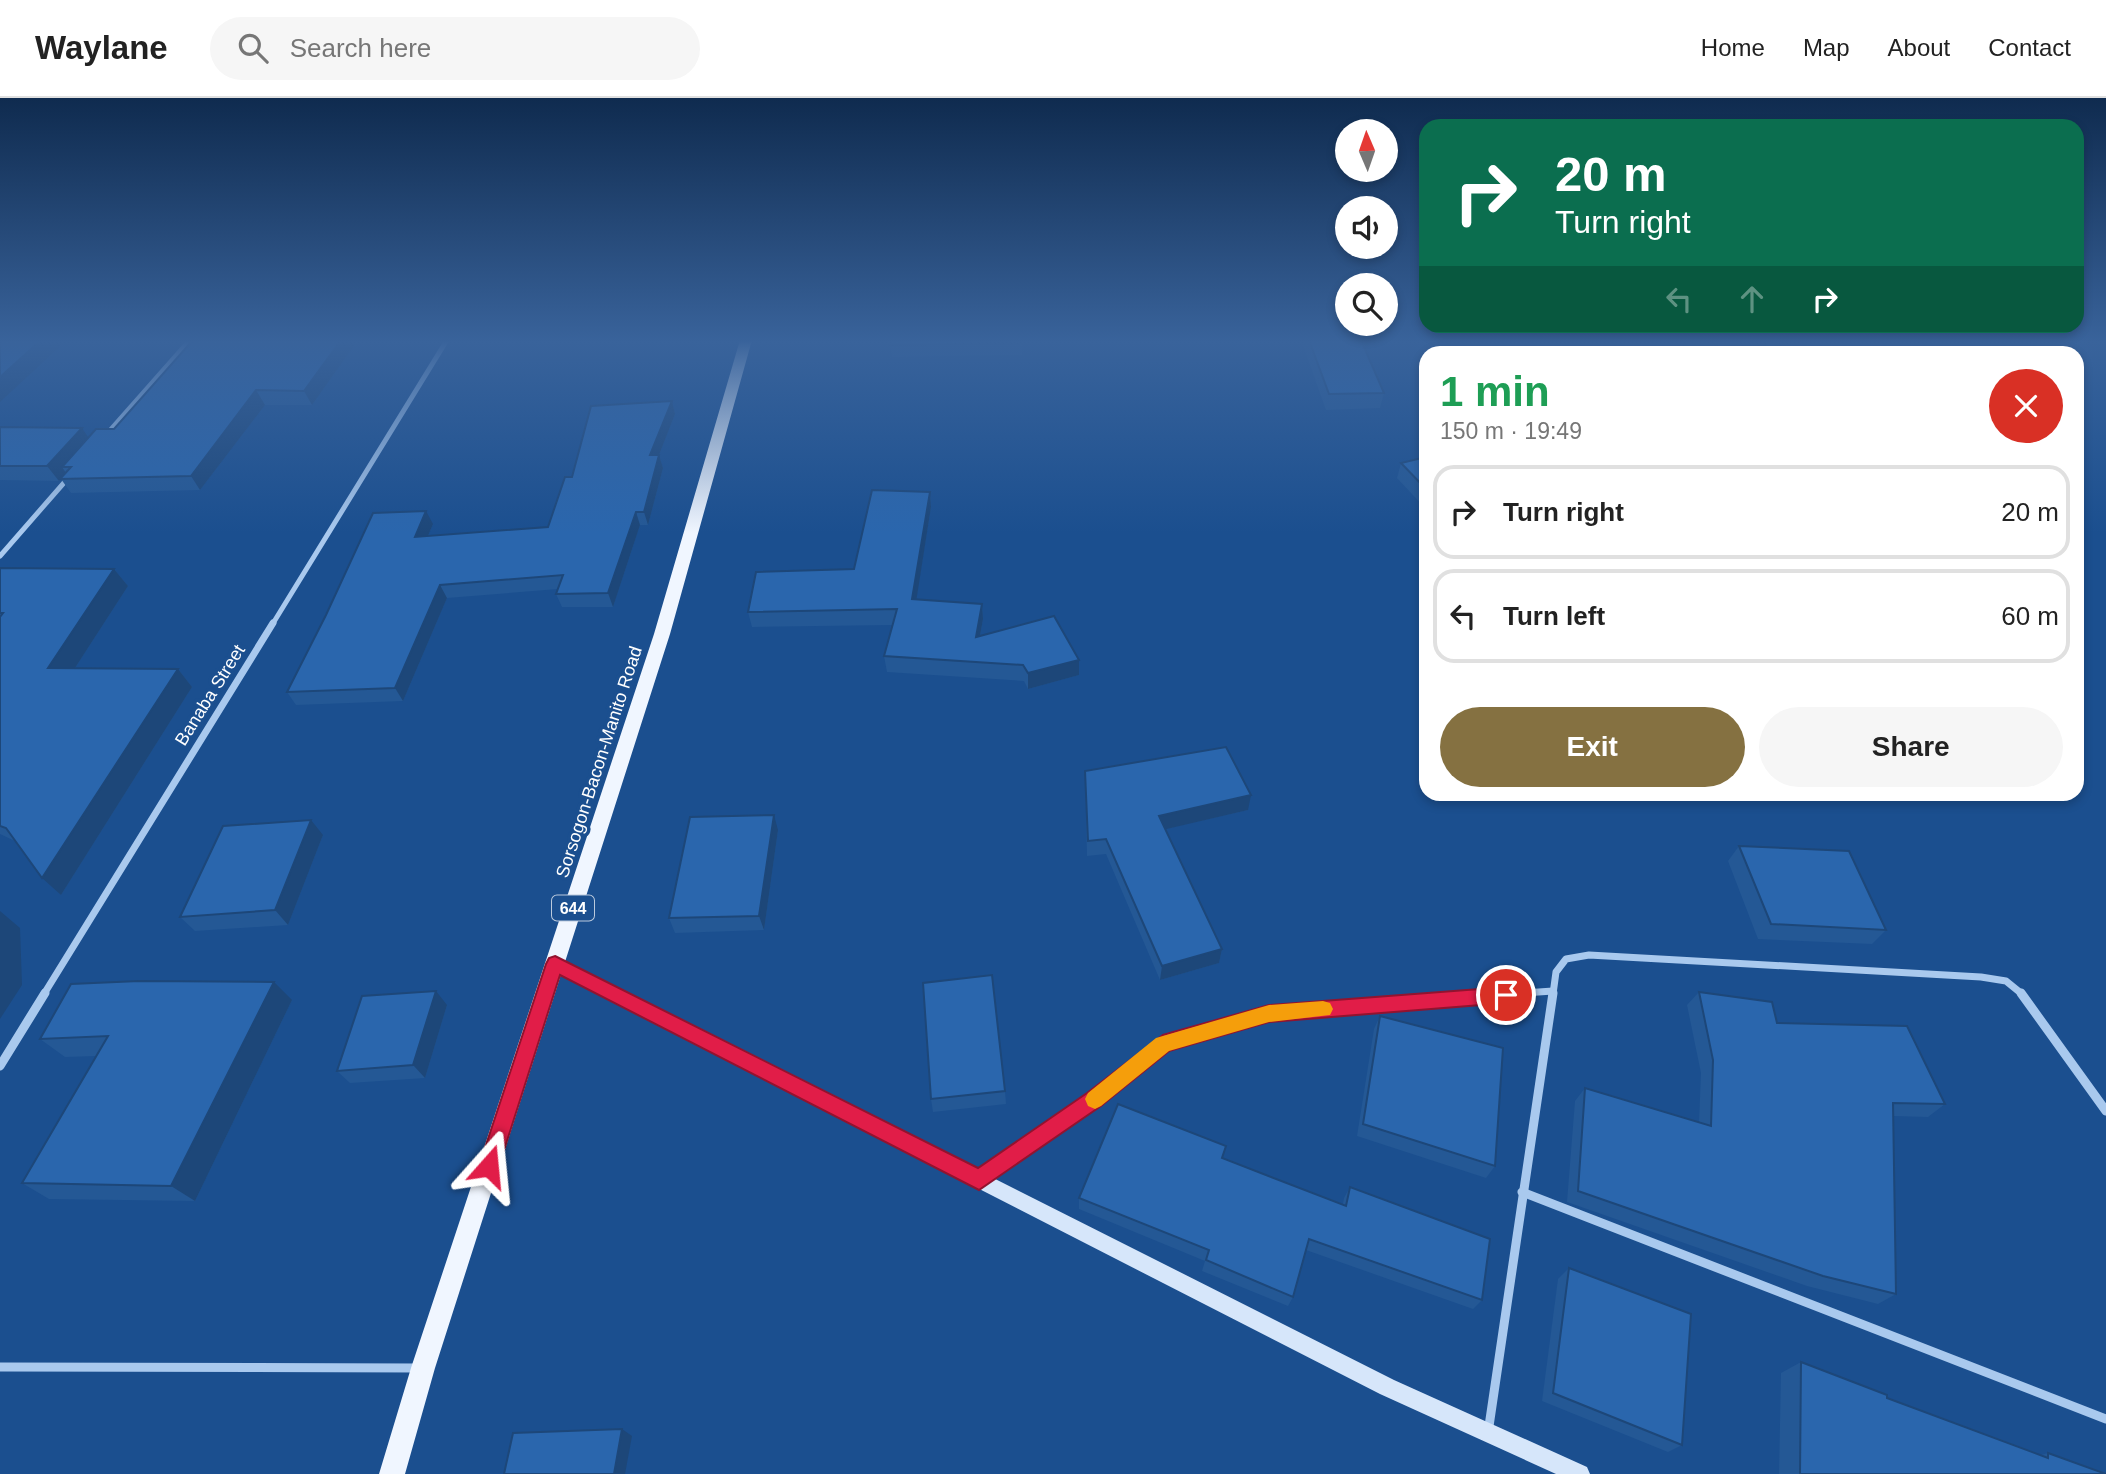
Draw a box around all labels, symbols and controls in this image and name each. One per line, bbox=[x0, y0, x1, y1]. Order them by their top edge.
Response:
search box bbox=[210, 17, 700, 80]
text: Waylane bbox=[35, 29, 168, 66]
icon: search bbox=[234, 29, 272, 67]
text: Search here bbox=[290, 33, 431, 63]
text: Home bbox=[1701, 34, 1765, 61]
text: Map bbox=[1803, 34, 1850, 61]
text: About bbox=[1888, 34, 1950, 61]
text: Contact bbox=[1988, 34, 2071, 61]
north arrow bbox=[1335, 119, 1398, 182]
map controls bbox=[1335, 119, 1398, 336]
icon: right bbox=[1440, 147, 1531, 238]
text: 20 m bbox=[1555, 147, 1667, 201]
button: sound bbox=[1335, 196, 1398, 259]
text: Turn right bbox=[1555, 204, 1691, 240]
button: search bbox=[1335, 273, 1398, 336]
icon: left bbox=[1660, 280, 1698, 318]
icon: ahead bbox=[1733, 280, 1771, 318]
icon: right bbox=[1806, 280, 1844, 318]
text: 1 min bbox=[1440, 368, 1550, 415]
button: close bbox=[1989, 369, 2063, 443]
text: 150 m · 19:49 bbox=[1440, 418, 1582, 444]
icon: right bbox=[1444, 493, 1482, 531]
text: Turn right bbox=[1503, 497, 1624, 527]
text: 20 m bbox=[2001, 497, 2059, 527]
icon: left bbox=[1444, 597, 1482, 635]
text: Turn left bbox=[1503, 601, 1605, 631]
text: 60 m bbox=[2001, 601, 2059, 631]
street label: Banaba Street bbox=[171, 641, 249, 749]
street label: Sorsogon-Bacon-Manito Road bbox=[552, 644, 646, 880]
button: Exit bbox=[1440, 707, 1745, 787]
button: Share bbox=[1759, 707, 2063, 787]
road number: 644 bbox=[552, 895, 594, 920]
pin bbox=[1476, 965, 1536, 1025]
icon: arrive bbox=[1487, 976, 1525, 1014]
position arrow bbox=[452, 1129, 526, 1203]

